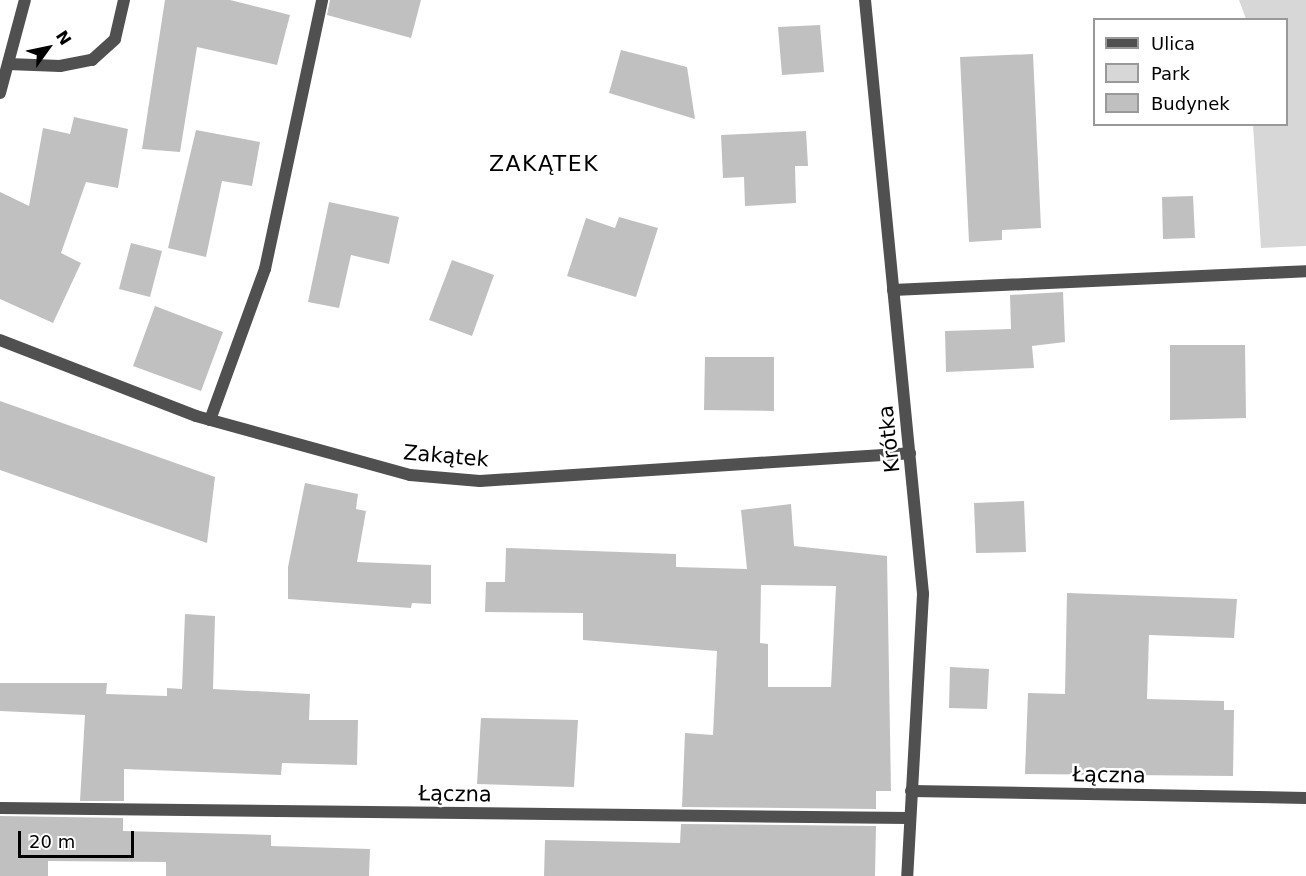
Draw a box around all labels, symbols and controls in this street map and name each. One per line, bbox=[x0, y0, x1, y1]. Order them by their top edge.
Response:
north arrow bbox=[18, 18, 78, 78]
legend bbox=[1093, 18, 1288, 126]
text: N bbox=[52, 27, 75, 49]
text: Ulica bbox=[1151, 33, 1195, 54]
text: Park bbox=[1151, 63, 1190, 84]
text: Budynek bbox=[1151, 93, 1230, 114]
district label: ZAKĄTEK bbox=[489, 151, 599, 177]
street label: Krótka bbox=[873, 404, 905, 474]
street label: Zakątek bbox=[402, 440, 490, 472]
street label: Łączna bbox=[1072, 762, 1146, 788]
street label: Łączna bbox=[418, 781, 492, 807]
scale bar bbox=[21, 819, 136, 857]
text: 20 m bbox=[29, 831, 75, 852]

